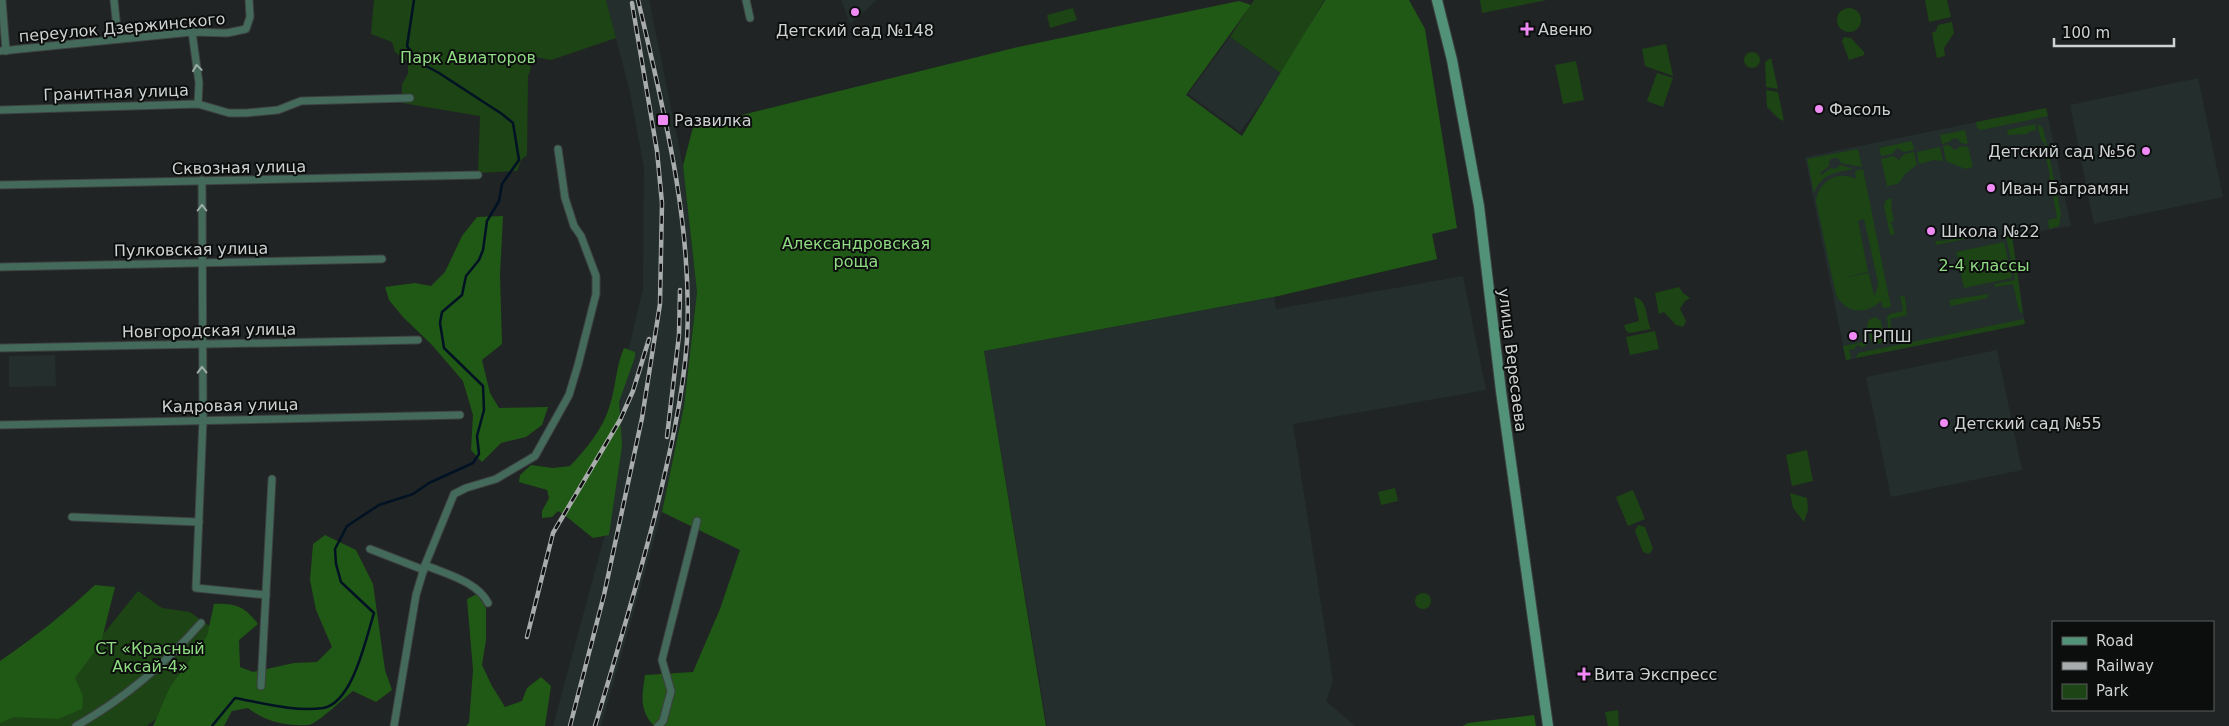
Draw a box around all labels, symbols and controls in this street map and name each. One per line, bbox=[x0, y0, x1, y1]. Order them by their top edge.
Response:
marker: Детский сад №148 bbox=[849, 6, 861, 18]
street label: переулок Дзержинского bbox=[18, 9, 226, 46]
scale bar bbox=[2054, 15, 2174, 47]
place label: Авеню bbox=[1538, 20, 1592, 39]
place label: Детский сад №148 bbox=[776, 21, 934, 40]
marker: Авеню bbox=[1520, 22, 1534, 36]
text: 100 m bbox=[2062, 24, 2110, 42]
park label: Парк Авиаторов bbox=[400, 48, 536, 67]
one-way arrow bbox=[192, 63, 203, 71]
street label: Гранитная улица bbox=[43, 80, 189, 105]
place label: Фасоль bbox=[1829, 100, 1891, 119]
marker: Фасоль bbox=[1813, 103, 1825, 115]
place label: Развилка bbox=[674, 111, 751, 130]
marker: Развилка bbox=[656, 113, 670, 127]
place label: Детский сад №56 bbox=[1988, 142, 2136, 161]
marker: Детский сад №56 bbox=[2140, 145, 2152, 157]
street label: Сквозная улица bbox=[172, 157, 306, 178]
place label: Иван Баграмян bbox=[2001, 179, 2129, 198]
marker: Иван Баграмян bbox=[1985, 182, 1997, 194]
one-way arrow bbox=[197, 203, 207, 211]
place label: Школа №22 bbox=[1941, 222, 2040, 241]
marker: Школа №22 bbox=[1925, 225, 1937, 237]
park label: Александровская роща bbox=[782, 234, 930, 271]
street label: Пулковская улица bbox=[114, 239, 268, 260]
park label: 2-4 классы bbox=[1938, 256, 2030, 275]
street label: улица Вересаева bbox=[1494, 287, 1531, 433]
street label: Новгородская улица bbox=[122, 319, 296, 342]
place label: ГРПШ bbox=[1863, 327, 1912, 346]
marker: ГРПШ bbox=[1847, 330, 1859, 342]
one-way arrow bbox=[197, 366, 208, 374]
street label: Кадровая улица bbox=[161, 395, 299, 416]
place label: Детский сад №55 bbox=[1954, 414, 2102, 433]
marker: Детский сад №55 bbox=[1938, 417, 1950, 429]
legend bbox=[2052, 621, 2214, 711]
text: Road bbox=[2096, 632, 2134, 650]
park label: СТ «Красный Аксай-4» bbox=[95, 639, 205, 676]
text: Railway bbox=[2096, 657, 2154, 675]
place label: Вита Экспресс bbox=[1594, 665, 1717, 684]
marker: Вита Экспресс bbox=[1578, 668, 1590, 680]
text: Park bbox=[2096, 682, 2129, 700]

